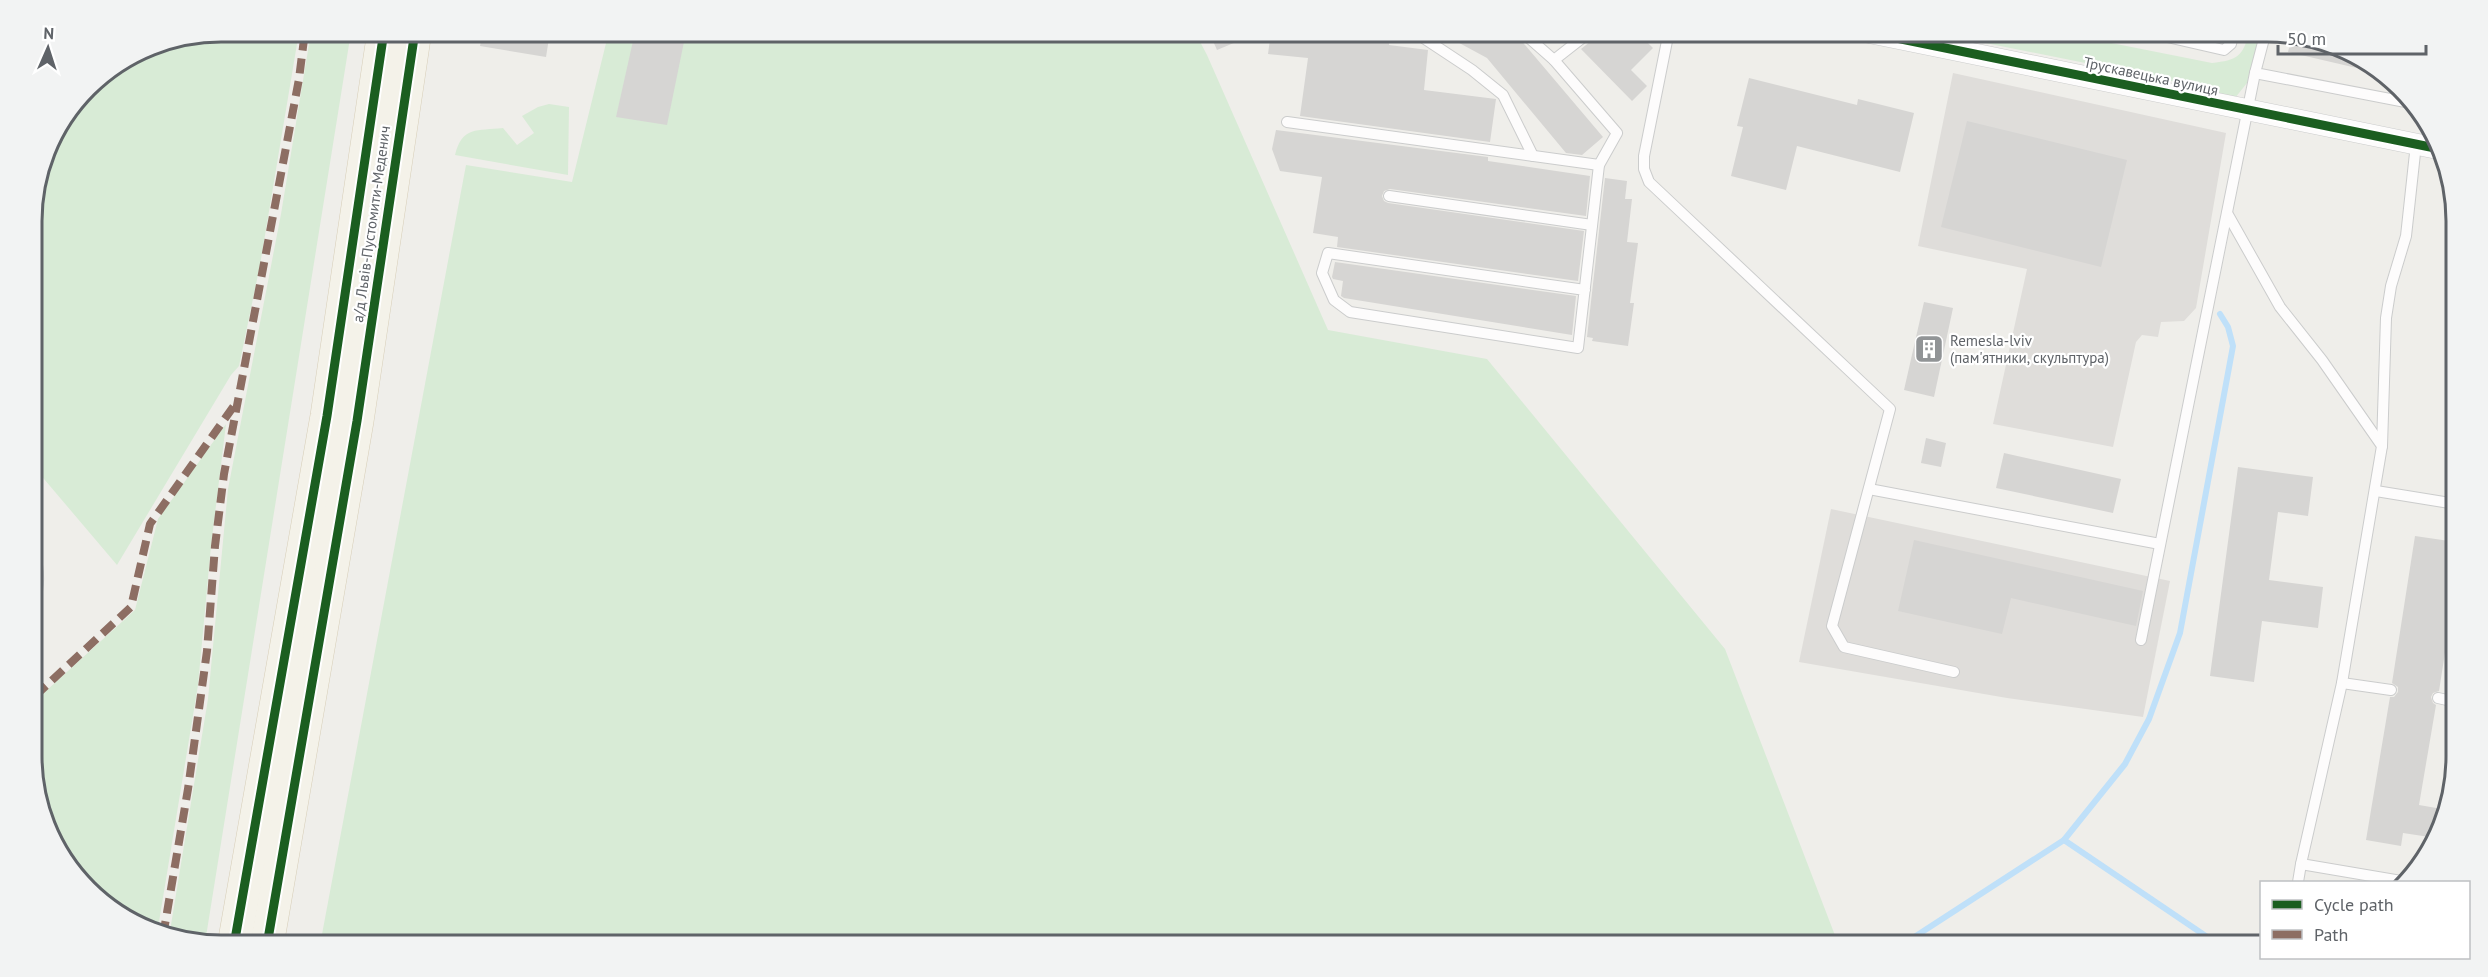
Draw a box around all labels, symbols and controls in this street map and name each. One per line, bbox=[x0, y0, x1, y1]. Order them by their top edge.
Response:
north arrow bbox=[18, 18, 78, 78]
scale bar bbox=[2278, 18, 2426, 56]
text: N bbox=[43, 23, 55, 43]
text: 50 m bbox=[2287, 27, 2326, 50]
street label: Трускавецька вулиця bbox=[2082, 52, 2220, 100]
street label: а/д Львів-Пустомити-Меденич bbox=[348, 124, 394, 324]
place label: Remesla-lviv (пам'ятники, скульптура) bbox=[1950, 331, 2109, 367]
building icon: Remesla-lviv (пам'ятники, скульптура) bbox=[1913, 333, 1945, 365]
legend bbox=[2260, 881, 2470, 959]
text: Cycle path bbox=[2314, 893, 2394, 916]
text: Path bbox=[2314, 923, 2348, 946]

